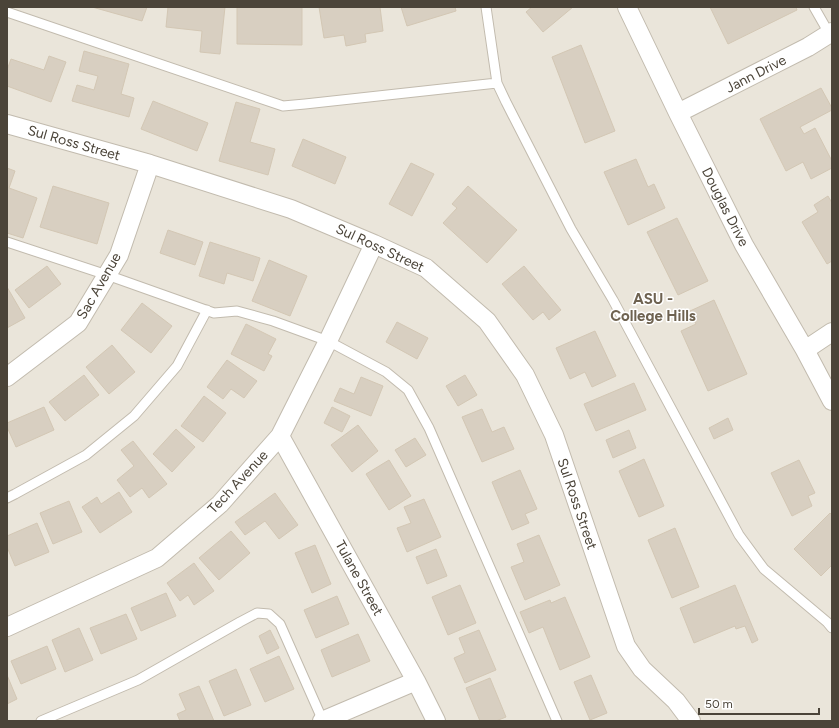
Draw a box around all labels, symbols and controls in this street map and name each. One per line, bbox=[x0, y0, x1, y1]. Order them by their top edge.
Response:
street label: Jann Drive bbox=[723, 51, 789, 97]
street label: Sul Ross Street bbox=[26, 122, 122, 164]
street label: Douglas Drive bbox=[698, 165, 752, 250]
street label: Sul Ross Street bbox=[333, 220, 427, 276]
street label: Sac Avenue bbox=[73, 249, 125, 322]
district label: ASU - College Hills bbox=[610, 290, 696, 325]
street label: Tech Avenue bbox=[204, 446, 272, 517]
street label: Sul Ross Street bbox=[553, 456, 601, 552]
street label: Tulane Street bbox=[331, 537, 387, 619]
scale bar bbox=[699, 690, 819, 716]
text: 50 m bbox=[705, 697, 733, 711]

